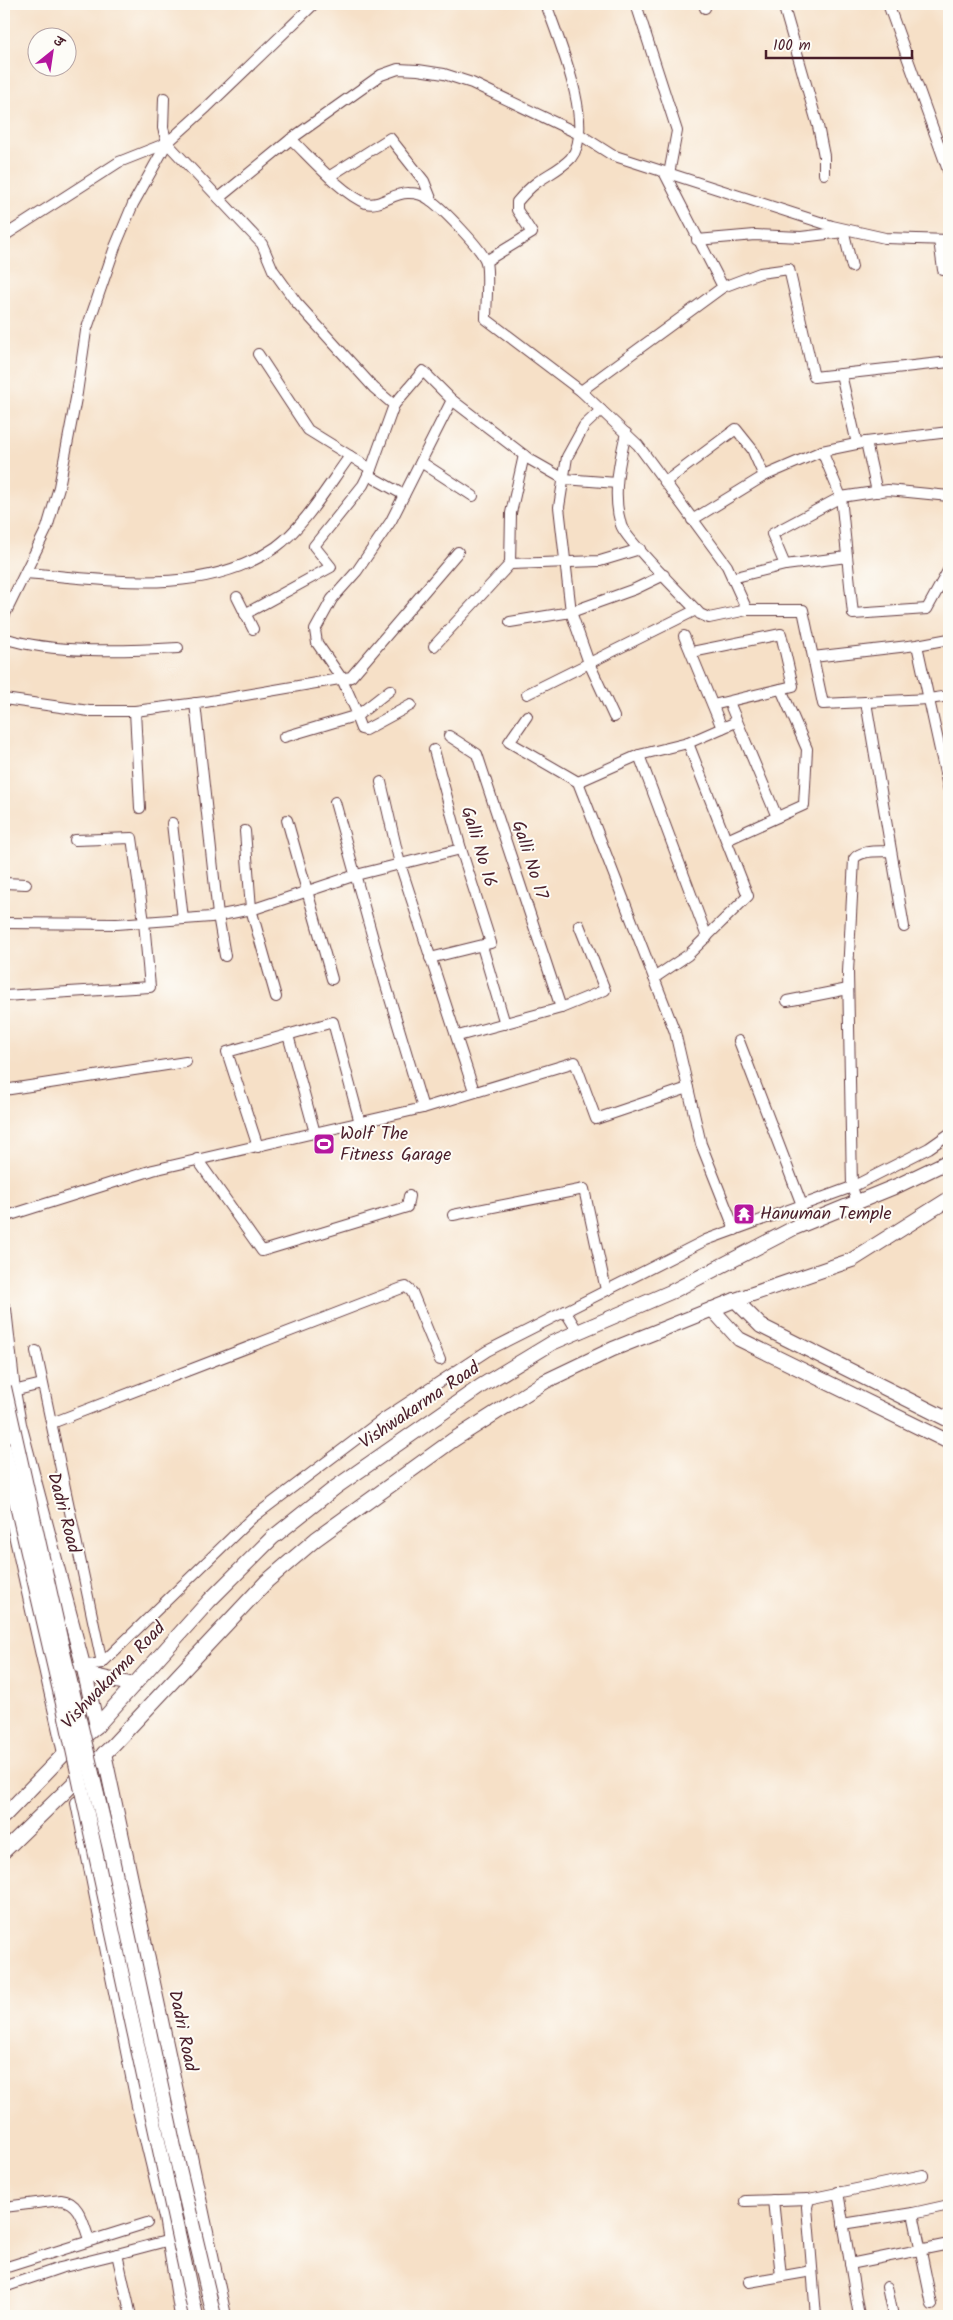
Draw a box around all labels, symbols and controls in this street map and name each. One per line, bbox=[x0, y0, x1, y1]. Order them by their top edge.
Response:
north arrow bbox=[28, 28, 78, 78]
scale bar bbox=[766, 28, 912, 60]
text: उ bbox=[49, 30, 70, 55]
text: 100 m bbox=[773, 34, 811, 58]
street label: Galli No 16 bbox=[452, 803, 504, 891]
street label: Galli No 17 bbox=[503, 817, 556, 904]
place label: Wolf The Fitness Garage bbox=[340, 1120, 451, 1170]
sports icon: Wolf The Fitness Garage bbox=[312, 1132, 336, 1156]
place label: Hanuman Temple bbox=[760, 1200, 892, 1229]
temple icon: Hanuman Temple bbox=[732, 1202, 756, 1226]
street label: Vishwakarma Road bbox=[354, 1354, 487, 1457]
street label: Dadri Road bbox=[38, 1469, 88, 1558]
street label: Vishwakarma Road bbox=[55, 1615, 174, 1737]
street label: Dadri Road bbox=[159, 1988, 205, 2075]

